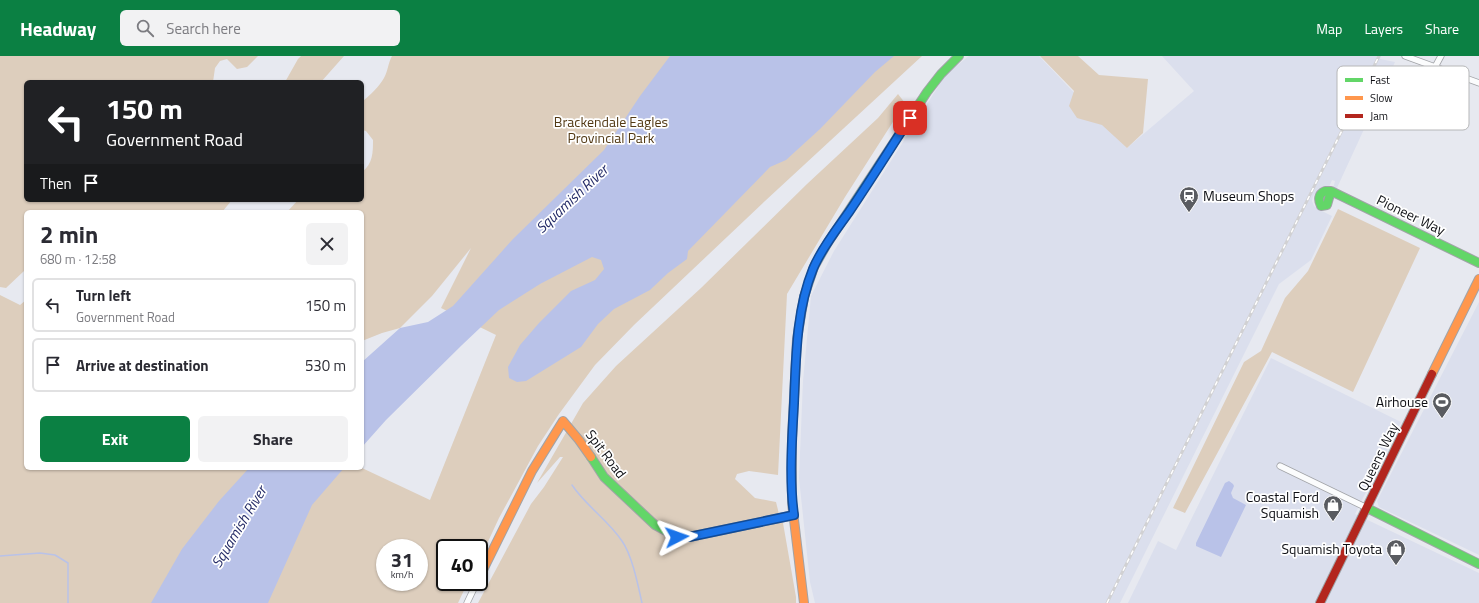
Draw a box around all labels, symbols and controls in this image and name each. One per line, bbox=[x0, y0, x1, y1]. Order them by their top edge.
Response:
search box bbox=[120, 10, 400, 46]
text: Headway bbox=[20, 14, 96, 43]
icon: search bbox=[134, 17, 156, 39]
text: Search here bbox=[166, 17, 241, 40]
text: Map bbox=[1316, 18, 1342, 39]
text: Layers bbox=[1364, 18, 1403, 39]
text: Share bbox=[1425, 18, 1459, 39]
legend bbox=[1337, 66, 1469, 130]
text: Fast bbox=[1370, 72, 1390, 88]
text: 150 m bbox=[106, 87, 183, 130]
text: Slow bbox=[1370, 90, 1393, 106]
icon: left bbox=[40, 96, 92, 148]
pin bbox=[893, 101, 927, 135]
icon: arrive bbox=[899, 107, 921, 129]
text: Jam bbox=[1370, 108, 1388, 124]
park label: Brackendale Eagles Provincial Park bbox=[554, 111, 668, 148]
text: Government Road bbox=[106, 126, 243, 153]
water label: Squamish River bbox=[530, 157, 615, 238]
text: Then bbox=[40, 172, 72, 195]
icon: arrive bbox=[80, 172, 102, 194]
station icon: Museum Shops bbox=[1178, 185, 1200, 213]
place label: Museum Shops bbox=[1203, 185, 1294, 206]
street label: Pioneer Way bbox=[1373, 189, 1449, 240]
text: 2 min bbox=[40, 216, 98, 252]
button: close bbox=[306, 223, 348, 265]
text: 680 m · 12:58 bbox=[40, 249, 116, 269]
text: Turn left bbox=[76, 284, 131, 307]
icon: left bbox=[42, 294, 64, 316]
text: 150 m bbox=[305, 294, 346, 317]
text: Government Road bbox=[76, 307, 175, 327]
icon: arrive bbox=[42, 354, 64, 376]
text: Arrive at destination bbox=[76, 354, 209, 377]
text: 530 m bbox=[305, 354, 346, 377]
place label: Airhouse bbox=[1376, 391, 1428, 412]
sports icon: Airhouse bbox=[1431, 391, 1453, 419]
button: Exit bbox=[40, 416, 190, 462]
button: Share bbox=[198, 416, 348, 462]
street label: Queens Way bbox=[1352, 419, 1403, 495]
street label: Spit Road bbox=[581, 425, 632, 483]
water label: Squamish River bbox=[205, 480, 273, 572]
place label: Coastal Ford Squamish bbox=[1246, 486, 1319, 523]
shop icon: Coastal Ford Squamish bbox=[1322, 494, 1344, 522]
position arrow bbox=[656, 516, 698, 558]
place label: Squamish Toyota bbox=[1281, 538, 1382, 559]
shop icon: Squamish Toyota bbox=[1385, 538, 1407, 566]
speed limit sign: 40 bbox=[436, 539, 488, 591]
text: 31 bbox=[391, 544, 413, 575]
text: km/h bbox=[391, 567, 413, 582]

